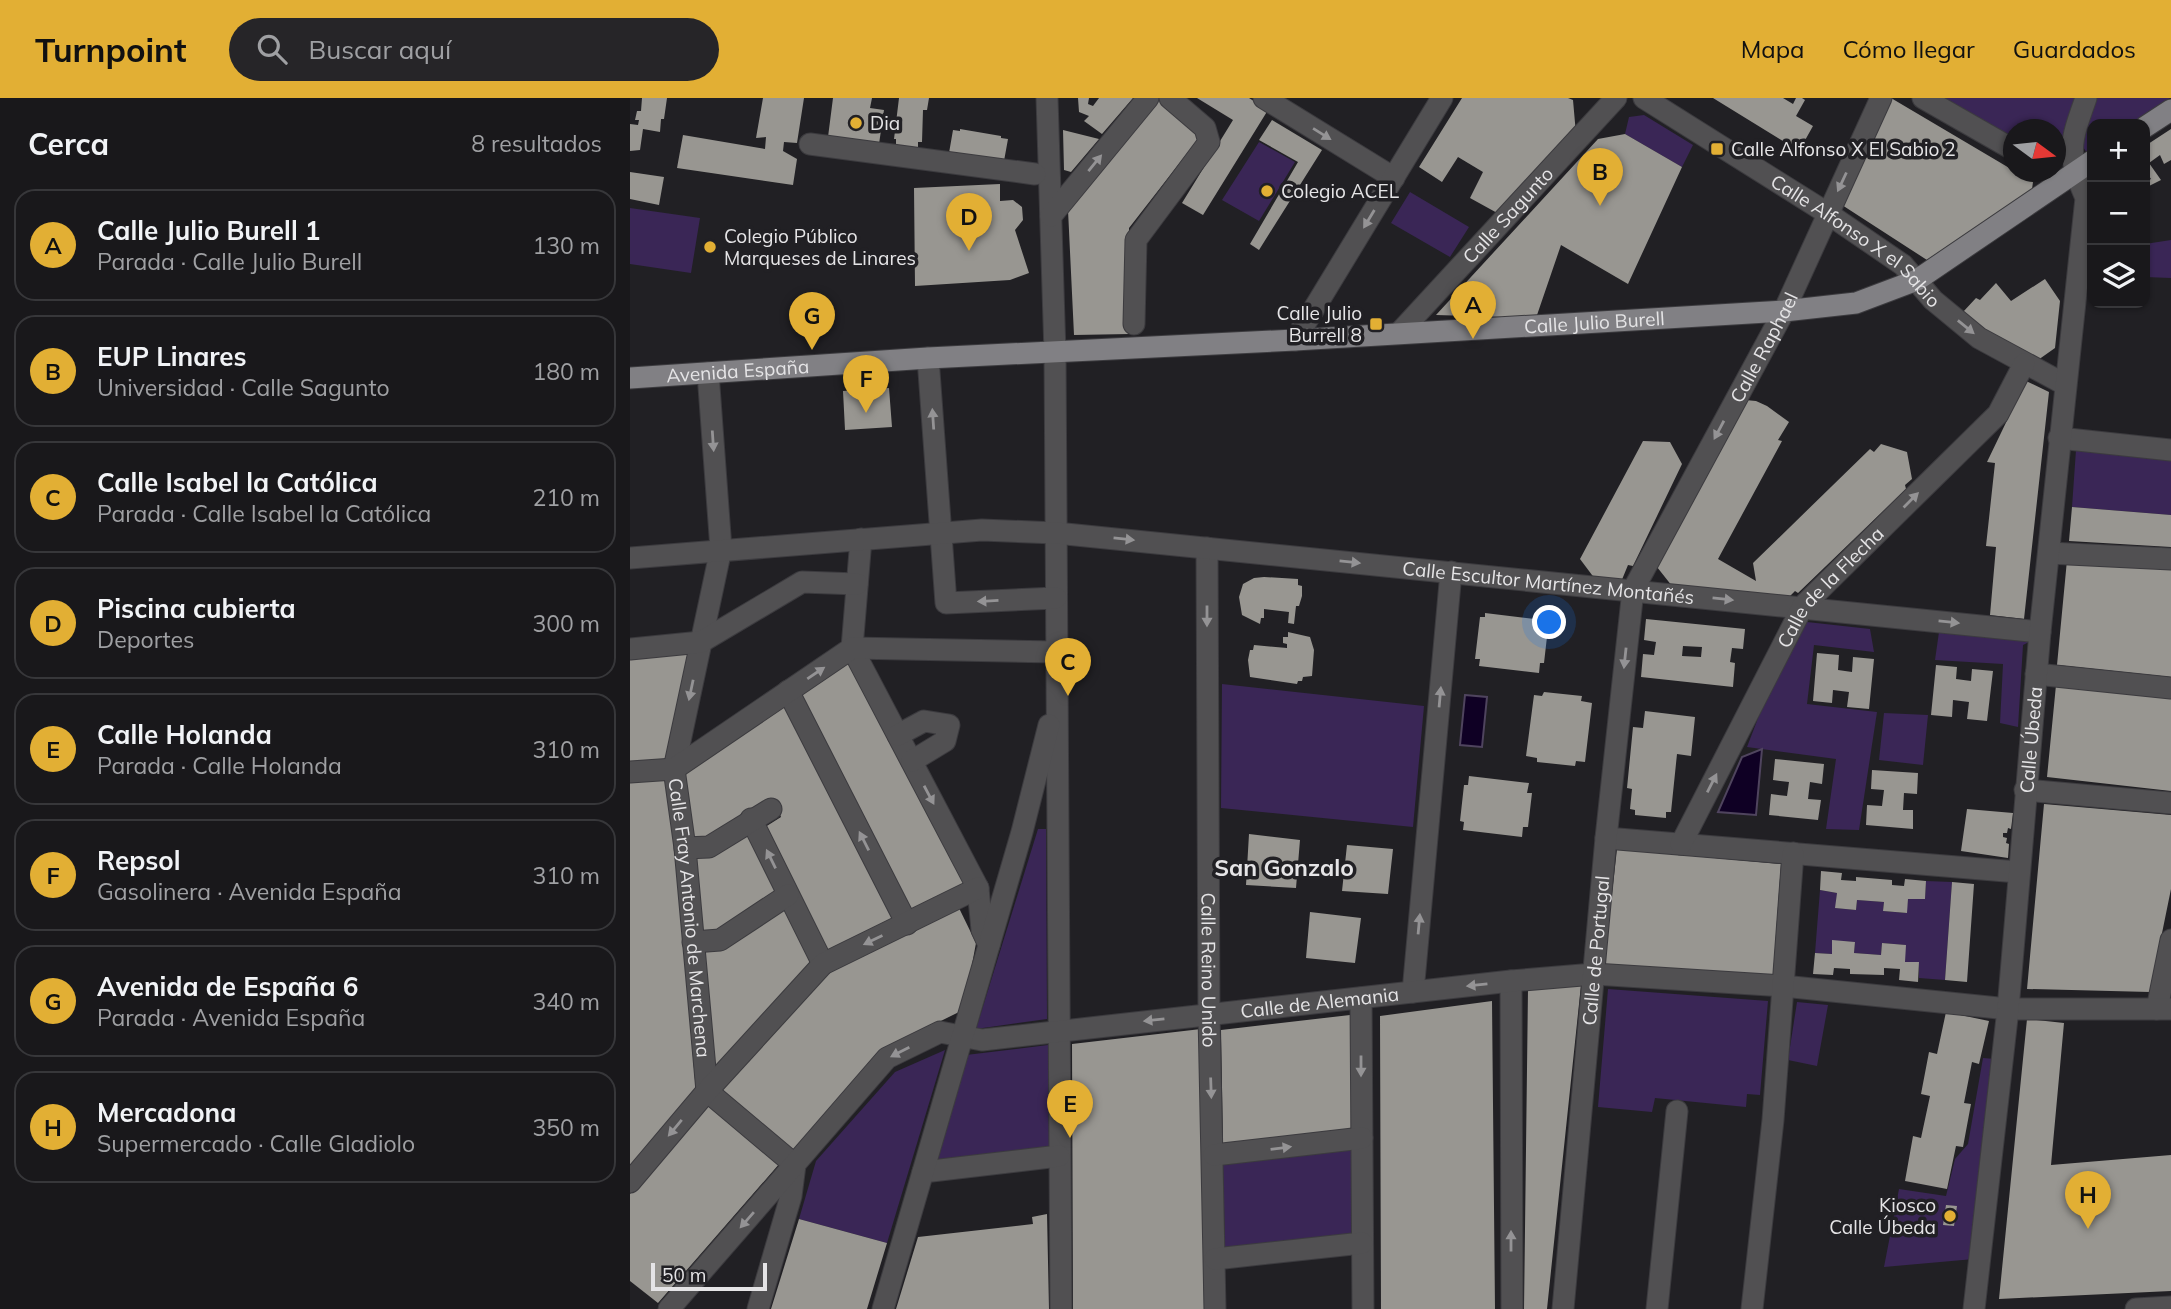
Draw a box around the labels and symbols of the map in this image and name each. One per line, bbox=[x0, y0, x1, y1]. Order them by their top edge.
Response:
place label: Dia bbox=[870, 111, 900, 135]
marker: Dia bbox=[848, 115, 864, 131]
north arrow bbox=[2003, 119, 2066, 182]
one-way arrow bbox=[1312, 127, 1331, 140]
place label: Calle Alfonso X El Sabio 2 bbox=[1731, 137, 1956, 161]
marker: Calle Alfonso X El Sabio 2 bbox=[1709, 141, 1725, 157]
pin: B bbox=[1577, 148, 1623, 206]
one-way arrow bbox=[1087, 155, 1102, 172]
street label: Calle Sagunto bbox=[1457, 162, 1558, 268]
street label: Calle Alfonso X el Sabio bbox=[1766, 169, 1945, 313]
one-way arrow bbox=[1836, 172, 1848, 192]
place label: Colegio ACEL bbox=[1281, 179, 1400, 203]
marker: Colegio ACEL bbox=[1259, 183, 1275, 199]
pin: D bbox=[946, 193, 992, 251]
one-way arrow bbox=[1362, 209, 1375, 229]
place label: Colegio Público Marqueses de Linares bbox=[724, 224, 916, 270]
marker: Colegio Público Marqueses de Linares bbox=[702, 239, 718, 255]
pin: A bbox=[1450, 281, 1496, 339]
street label: Calle Raphael bbox=[1725, 289, 1803, 407]
pin: G bbox=[789, 292, 835, 350]
place label: Calle Julio Burrell 8 bbox=[1276, 301, 1362, 347]
street label: Calle Julio Burell bbox=[1523, 306, 1665, 338]
marker: Calle Julio Burrell 8 bbox=[1368, 316, 1384, 332]
one-way arrow bbox=[1957, 319, 1974, 334]
street label: Avenida España bbox=[666, 354, 810, 388]
pin: F bbox=[843, 355, 889, 413]
one-way arrow bbox=[927, 408, 938, 430]
one-way arrow bbox=[1714, 420, 1725, 440]
one-way arrow bbox=[708, 430, 719, 452]
one-way arrow bbox=[1902, 492, 1919, 509]
street label: Calle de la Flecha bbox=[1772, 521, 1889, 652]
one-way arrow bbox=[1113, 534, 1135, 545]
street label: Calle Escultor Martínez Montañés bbox=[1401, 556, 1695, 609]
one-way arrow bbox=[1339, 557, 1361, 568]
one-way arrow bbox=[1712, 593, 1734, 604]
one-way arrow bbox=[977, 596, 999, 607]
one-way arrow bbox=[1202, 605, 1213, 627]
your location bbox=[1532, 605, 1566, 639]
one-way arrow bbox=[1938, 617, 1960, 628]
pin: C bbox=[1045, 638, 1091, 696]
one-way arrow bbox=[1620, 647, 1631, 669]
one-way arrow bbox=[806, 667, 825, 680]
one-way arrow bbox=[685, 679, 696, 701]
one-way arrow bbox=[1434, 686, 1445, 708]
street label: Calle Úbeda bbox=[2014, 686, 2047, 794]
one-way arrow bbox=[1707, 773, 1718, 793]
street label: Calle Fray Antonio de Marchena bbox=[663, 776, 716, 1058]
one-way arrow bbox=[924, 785, 935, 805]
one-way arrow bbox=[859, 831, 870, 851]
one-way arrow bbox=[765, 849, 776, 869]
district label: San Gonzalo bbox=[1214, 853, 1354, 882]
street label: Calle de Portugal bbox=[1577, 874, 1615, 1026]
street label: Calle Reino Unido bbox=[1196, 892, 1222, 1048]
one-way arrow bbox=[1414, 913, 1425, 935]
one-way arrow bbox=[863, 934, 883, 945]
one-way arrow bbox=[1466, 979, 1488, 990]
street label: Calle de Alemania bbox=[1239, 982, 1400, 1023]
one-way arrow bbox=[1142, 1015, 1164, 1026]
one-way arrow bbox=[889, 1046, 909, 1058]
one-way arrow bbox=[1355, 1055, 1367, 1077]
one-way arrow bbox=[1206, 1077, 1217, 1099]
pin: E bbox=[1047, 1080, 1093, 1138]
one-way arrow bbox=[667, 1119, 683, 1137]
one-way arrow bbox=[1271, 1142, 1293, 1153]
pin: H bbox=[2065, 1171, 2111, 1229]
place label: Kiosco Calle Úbeda bbox=[1829, 1193, 1936, 1239]
marker: Kiosco Calle Úbeda bbox=[1942, 1208, 1958, 1224]
one-way arrow bbox=[740, 1211, 755, 1228]
one-way arrow bbox=[1505, 1230, 1517, 1252]
scale bar bbox=[651, 1260, 766, 1292]

